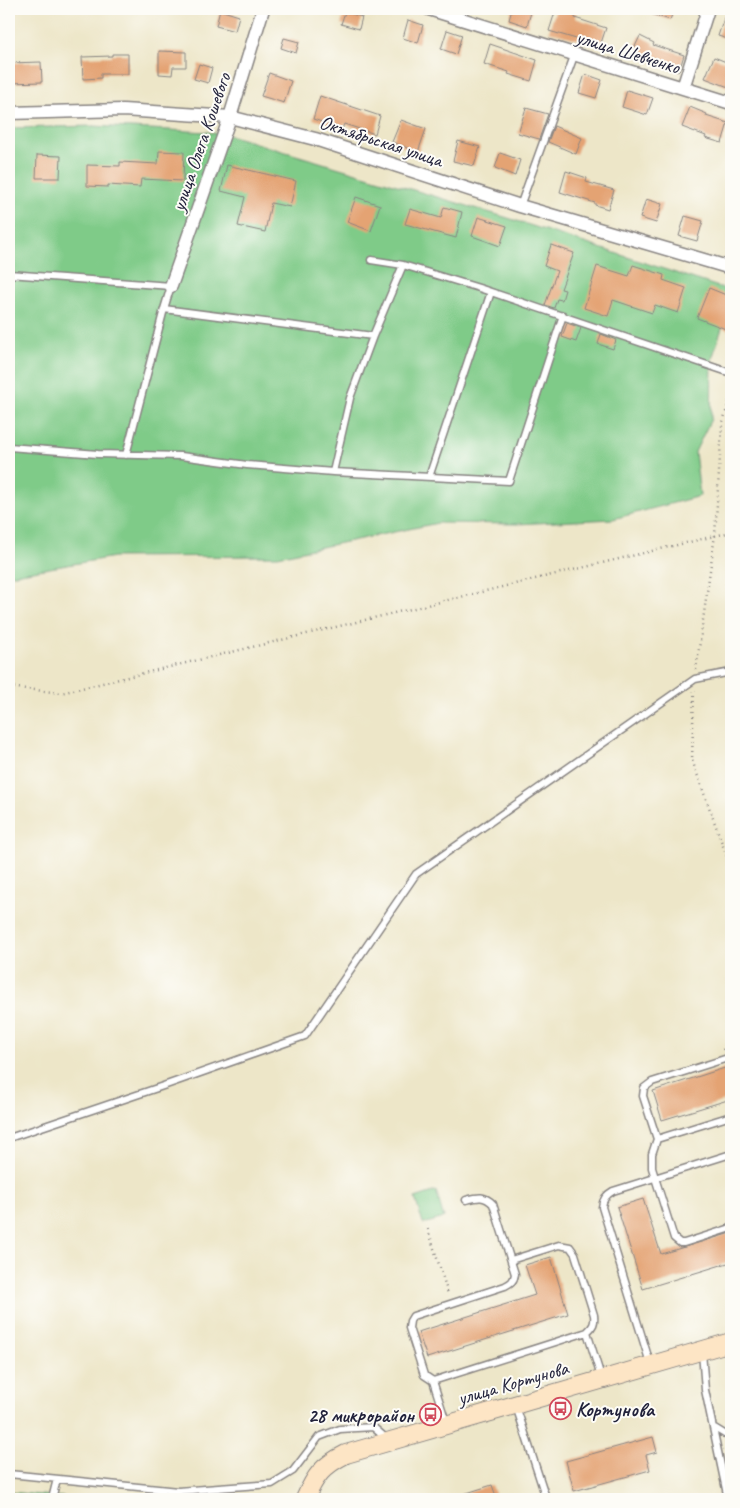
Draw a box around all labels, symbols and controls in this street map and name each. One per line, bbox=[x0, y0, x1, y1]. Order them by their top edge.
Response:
street label: улица Шевченко bbox=[572, 24, 684, 80]
street label: улица Олега Кошевого bbox=[165, 69, 237, 215]
street label: Октябрьская улица bbox=[316, 109, 447, 173]
street label: улица Кортунова bbox=[454, 1355, 572, 1411]
bus stop icon: Кортунова bbox=[548, 1397, 572, 1421]
place label: Кортунова bbox=[576, 1397, 656, 1423]
place label: 28 микрорайон bbox=[308, 1403, 415, 1428]
bus stop icon: 28 микрорайон bbox=[418, 1403, 442, 1427]

